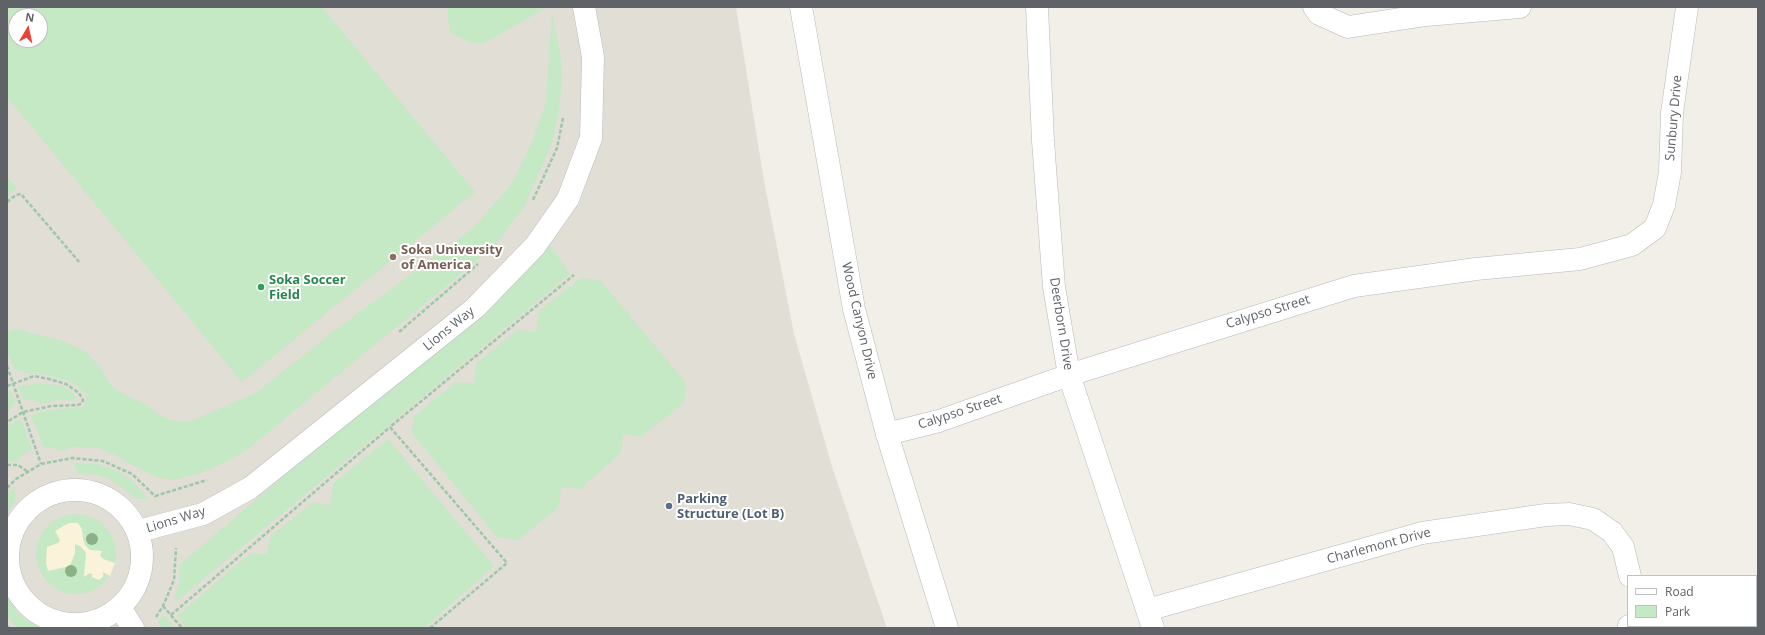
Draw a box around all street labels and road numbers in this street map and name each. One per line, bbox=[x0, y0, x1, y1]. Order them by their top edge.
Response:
street label: Sunbury Drive bbox=[1662, 74, 1686, 162]
street label: Wood Canyon Drive bbox=[838, 261, 880, 381]
street label: Deerborn Drive bbox=[1046, 277, 1076, 371]
street label: Calypso Street bbox=[1224, 292, 1312, 332]
street label: Lions Way bbox=[420, 304, 478, 354]
street label: Calypso Street bbox=[916, 391, 1004, 433]
street label: Lions Way bbox=[144, 504, 208, 536]
street label: Charlemont Drive bbox=[1325, 525, 1433, 567]

